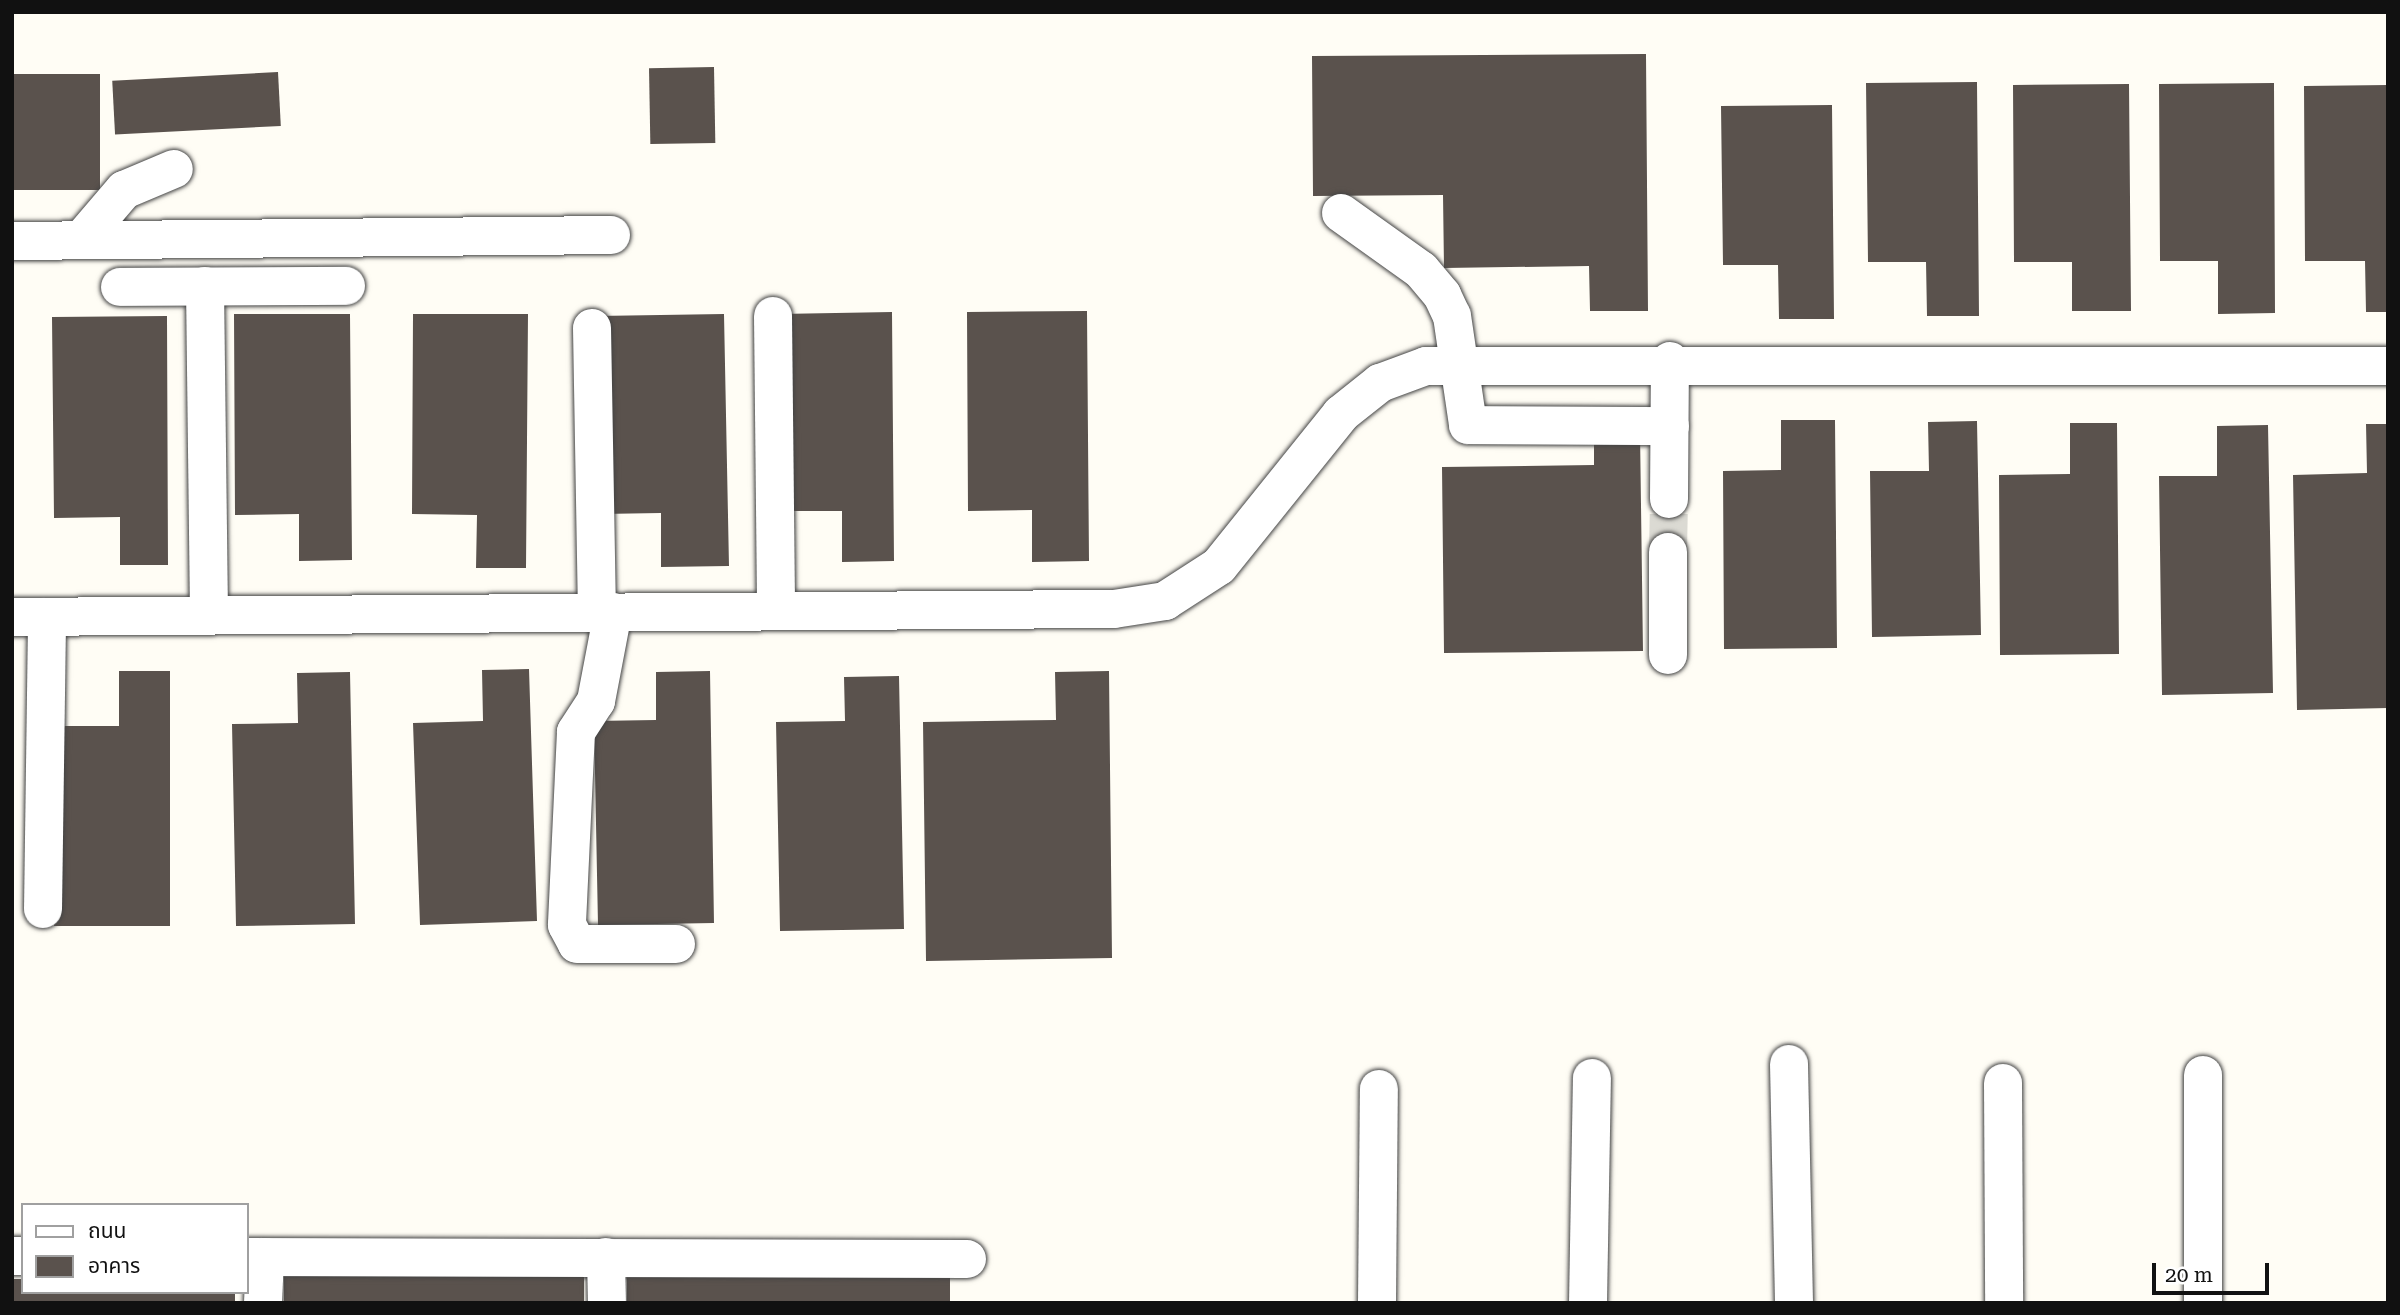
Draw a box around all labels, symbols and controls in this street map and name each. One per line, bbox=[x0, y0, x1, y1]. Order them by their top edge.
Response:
legend bbox=[21, 1203, 248, 1294]
text: ถนน bbox=[88, 1219, 126, 1243]
scale bar bbox=[2155, 1248, 2272, 1292]
text: อาคาร bbox=[88, 1254, 140, 1278]
text: 20 m bbox=[2165, 1263, 2213, 1287]

